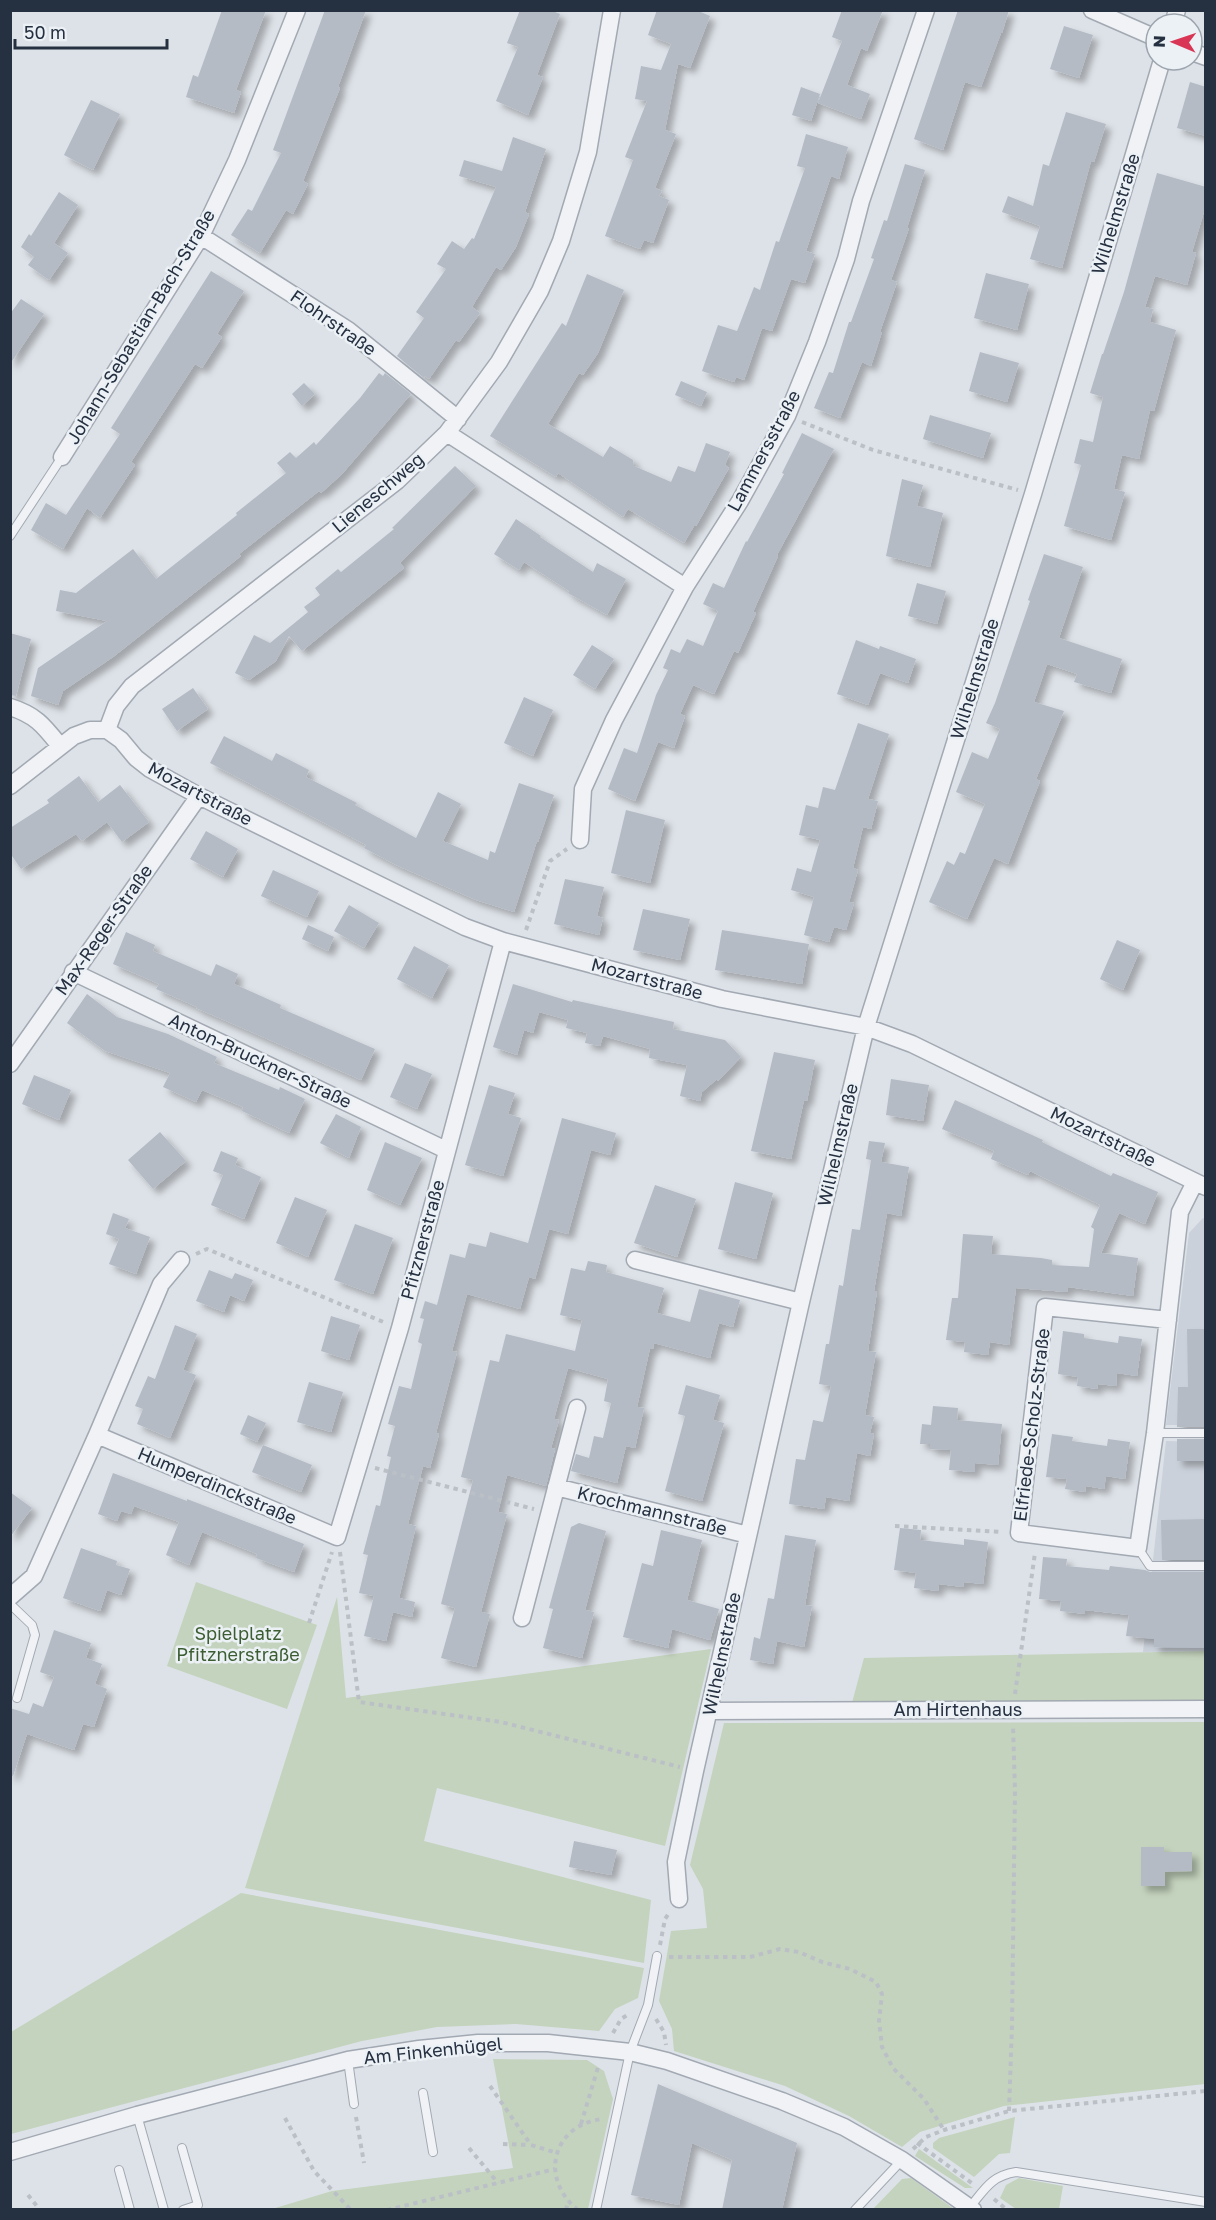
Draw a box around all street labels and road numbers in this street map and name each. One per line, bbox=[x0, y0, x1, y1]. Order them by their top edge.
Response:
street label: Wilhelmstraße bbox=[1086, 150, 1144, 277]
street label: Johann-Sebastian-Bach-Straße bbox=[61, 205, 219, 448]
street label: Flohrstraße bbox=[286, 285, 381, 360]
street label: Lammersstraße bbox=[722, 386, 804, 515]
street label: Lieneschweg bbox=[327, 447, 428, 537]
street label: Wilhelmstraße bbox=[945, 615, 1003, 742]
street label: Mozartstraße bbox=[145, 756, 256, 830]
street label: Max-Reger-Straße bbox=[50, 860, 157, 999]
street label: Mozartstraße bbox=[589, 953, 706, 1004]
street label: Anton-Bruckner-Straße bbox=[165, 1008, 355, 1112]
street label: Wilhelmstraße bbox=[812, 1081, 862, 1208]
street label: Mozartstraße bbox=[1047, 1101, 1160, 1171]
street label: Pfitznerstraße bbox=[395, 1177, 449, 1302]
street label: Elfriede-Scholz-Straße bbox=[1008, 1327, 1054, 1523]
street label: Humperdinckstraße bbox=[135, 1442, 300, 1529]
street label: Krochmannstraße bbox=[575, 1481, 730, 1539]
street label: Wilhelmstraße bbox=[697, 1590, 745, 1718]
street label: Am Hirtenhaus bbox=[894, 1698, 1022, 1720]
street label: Am Finkenhügel bbox=[362, 2032, 504, 2068]

